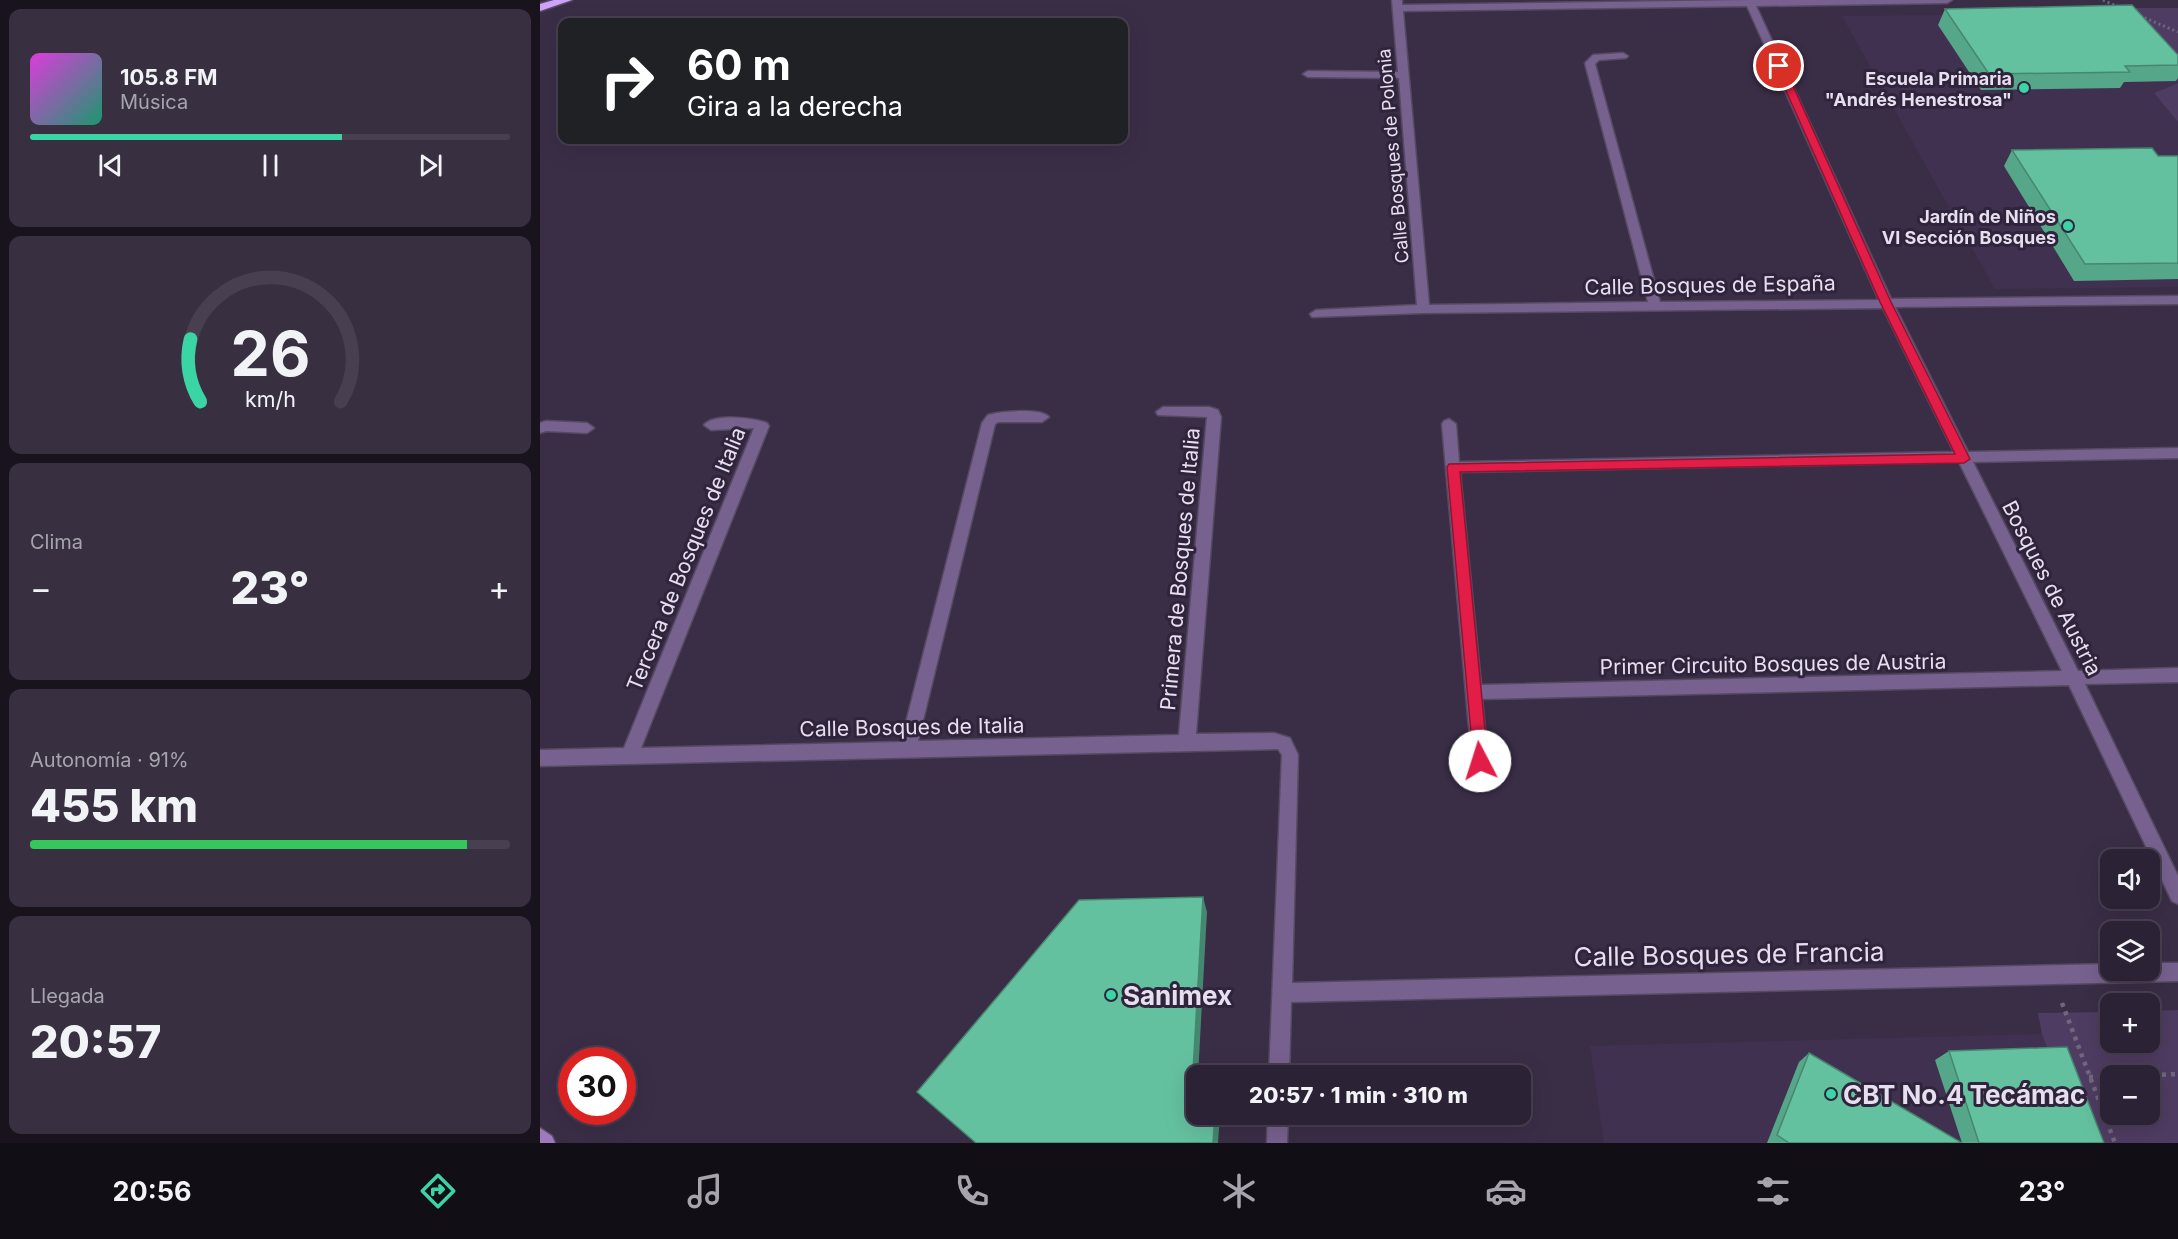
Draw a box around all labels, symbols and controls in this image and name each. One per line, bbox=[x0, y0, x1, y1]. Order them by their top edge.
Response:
text: 60 m bbox=[687, 39, 791, 90]
pin bbox=[1753, 40, 1804, 91]
icon: right bbox=[588, 42, 666, 120]
street label: Calle Bosques de Polonia bbox=[1373, 48, 1413, 264]
icon: arrive bbox=[1762, 49, 1795, 82]
text: 105.8 FM bbox=[120, 64, 218, 90]
place label: Escuela Primaria "Andrés Henestrosa" bbox=[1825, 68, 2012, 110]
marker: Escuela Primaria "Andrés Henestrosa" bbox=[2017, 81, 2031, 95]
text: Música bbox=[120, 90, 188, 114]
text: Gira a la derecha bbox=[687, 90, 903, 123]
icon: previous bbox=[94, 149, 127, 182]
icon: pause bbox=[254, 149, 287, 182]
icon: next bbox=[414, 149, 447, 182]
place label: Jardín de Niños VI Sección Bosques bbox=[1882, 206, 2056, 248]
marker: Jardín de Niños VI Sección Bosques bbox=[2061, 219, 2075, 233]
street label: Calle Bosques de España bbox=[1584, 270, 1836, 300]
text: 26 bbox=[230, 316, 310, 391]
text: km/h bbox=[245, 386, 295, 412]
street label: Tercera de Bosques de Italia bbox=[622, 423, 750, 695]
street label: Primera de Bosques de Italia bbox=[1155, 427, 1205, 711]
street label: Bosques de Austria bbox=[1997, 496, 2107, 680]
text: Clima bbox=[30, 530, 83, 554]
text: 23° bbox=[231, 560, 309, 615]
text: − bbox=[30, 568, 52, 608]
text: + bbox=[488, 568, 510, 608]
street label: Primer Circuito Bosques de Austria bbox=[1599, 648, 1947, 680]
street label: Calle Bosques de Italia bbox=[799, 713, 1025, 741]
position arrow bbox=[1448, 729, 1512, 793]
text: Autonomía · 91% bbox=[30, 748, 189, 772]
text: 455 km bbox=[30, 778, 198, 833]
map controls bbox=[2100, 849, 2160, 1125]
button: sound bbox=[2100, 849, 2160, 909]
button: layers bbox=[2100, 921, 2160, 981]
street label: Calle Bosques de Francia bbox=[1573, 936, 1885, 972]
place label: Sanimex bbox=[1123, 980, 1232, 1011]
text: Llegada bbox=[30, 984, 105, 1008]
marker: Sanimex bbox=[1104, 988, 1118, 1002]
button: + bbox=[2100, 993, 2160, 1053]
text: 20:57 bbox=[30, 1014, 161, 1069]
speed limit sign: 30 bbox=[558, 1047, 636, 1125]
button: − bbox=[2100, 1065, 2160, 1125]
place label: CBT No.4 Tecámac bbox=[1843, 1079, 2085, 1110]
text: 20:57 · 1 min · 310 m bbox=[1249, 1082, 1468, 1108]
marker: CBT No.4 Tecámac bbox=[1824, 1087, 1838, 1101]
icon: directions bbox=[417, 1170, 459, 1212]
icon: music bbox=[684, 1170, 726, 1212]
icon: phone bbox=[951, 1170, 993, 1212]
icon: climate bbox=[1218, 1170, 1260, 1212]
icon: car bbox=[1485, 1170, 1527, 1212]
icon: filters bbox=[1752, 1170, 1794, 1212]
text: 20:56 bbox=[113, 1175, 192, 1208]
text: 23° bbox=[2019, 1175, 2065, 1208]

